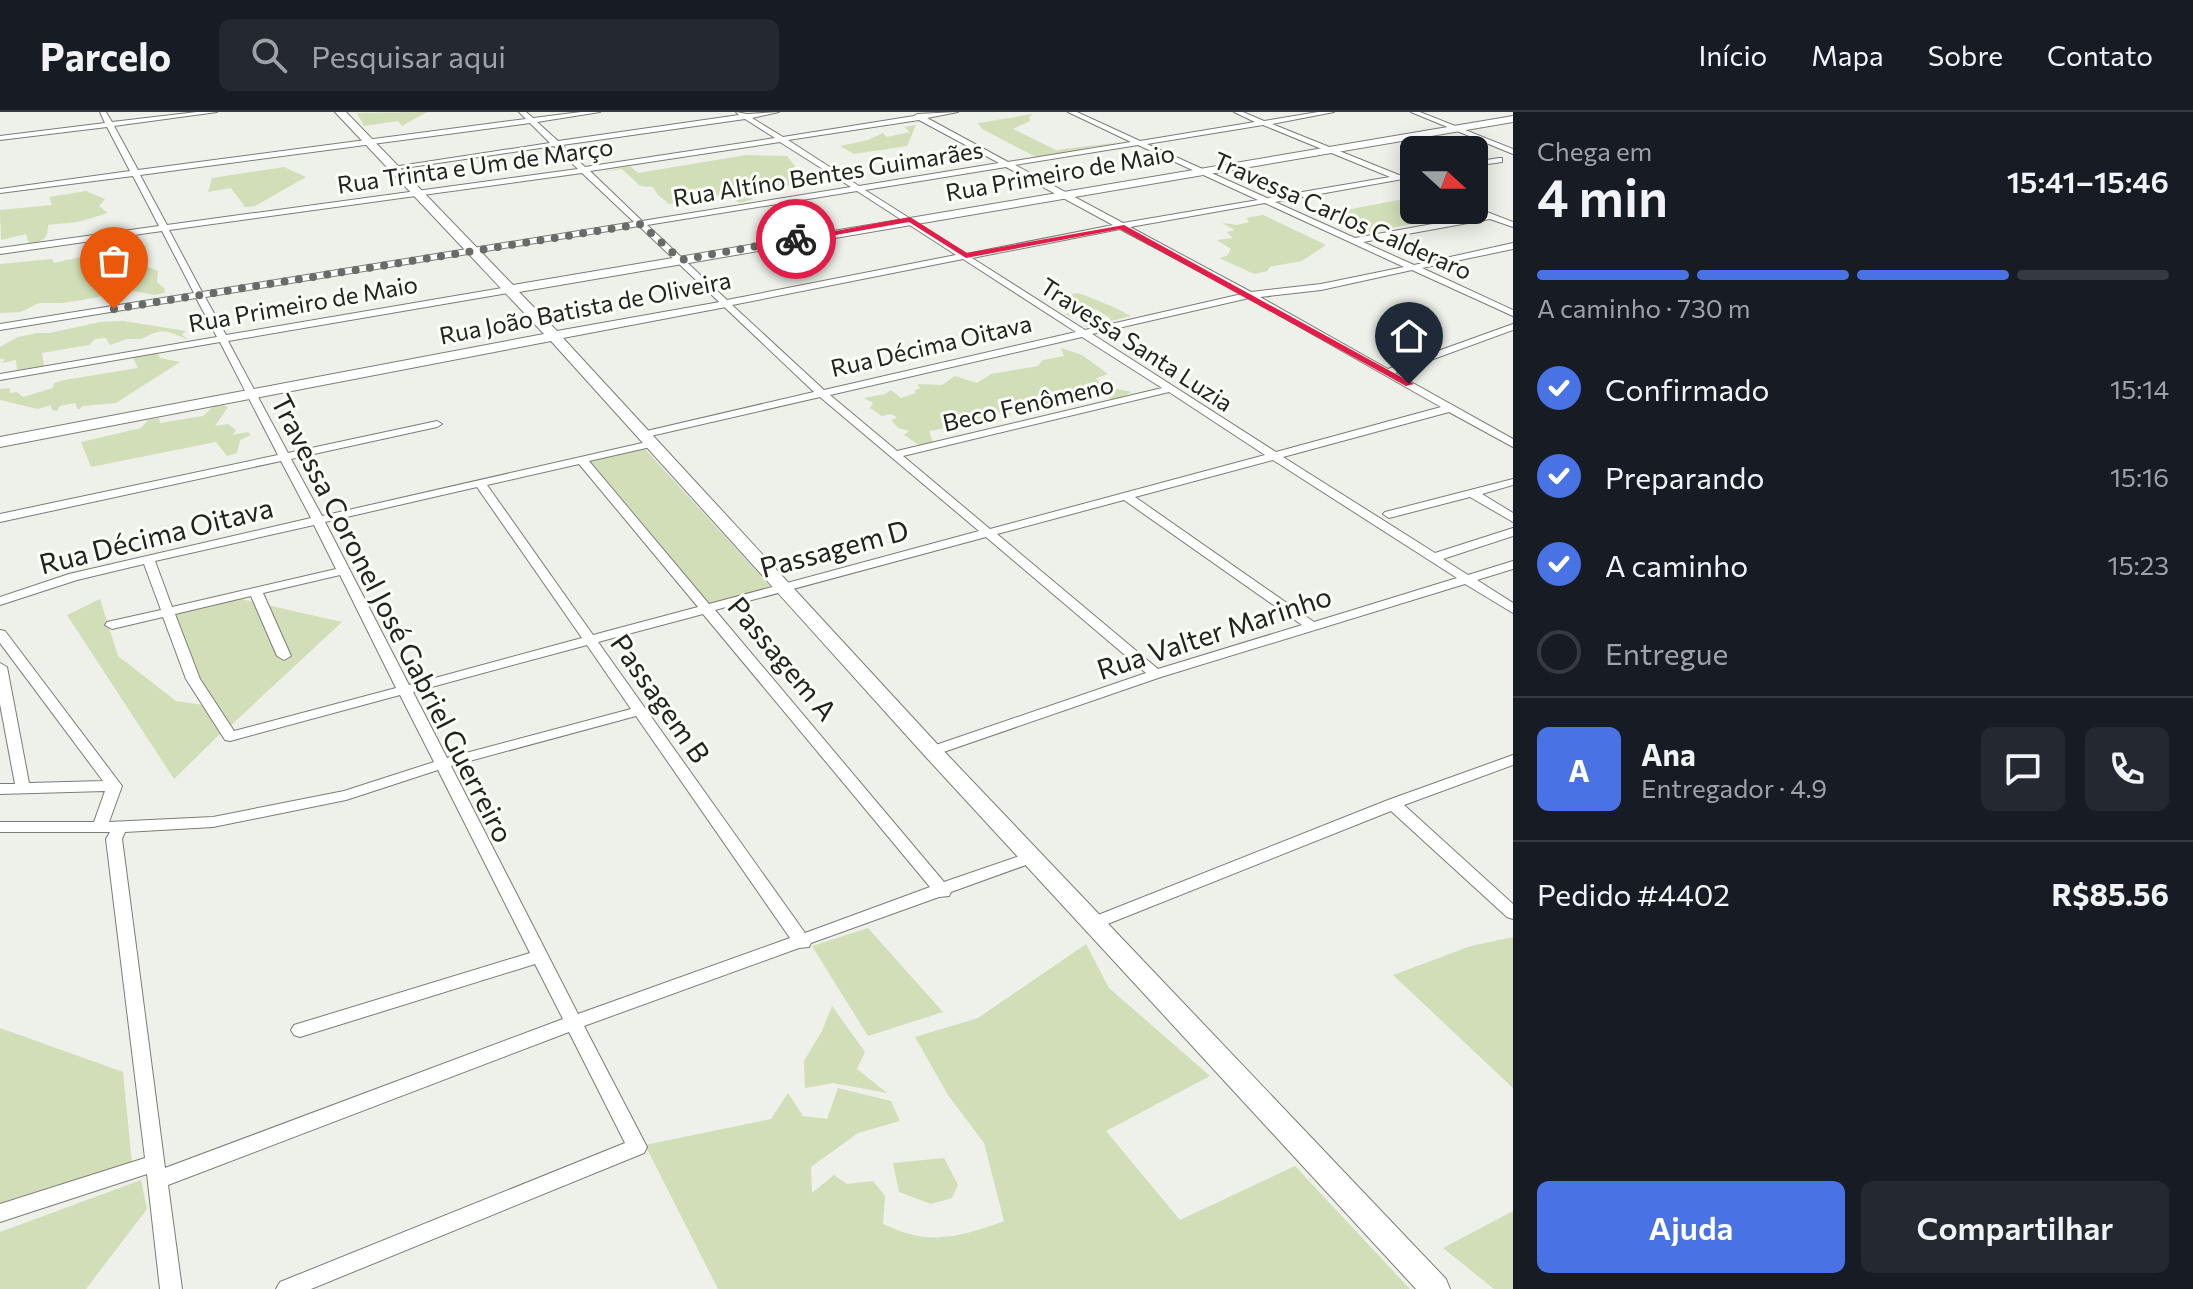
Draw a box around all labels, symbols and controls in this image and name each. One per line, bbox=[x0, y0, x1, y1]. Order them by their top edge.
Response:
search box bbox=[219, 19, 779, 91]
text: Parcelo bbox=[40, 32, 171, 79]
icon: search bbox=[247, 33, 291, 77]
text: Pesquisar aqui bbox=[311, 37, 506, 74]
text: Início bbox=[1698, 38, 1767, 72]
text: Mapa bbox=[1811, 38, 1884, 72]
text: Sobre bbox=[1928, 38, 2003, 72]
text: Contato bbox=[2047, 38, 2153, 72]
street label: Rua Trinta e Um de Março bbox=[335, 131, 615, 199]
street label: Rua Altíno Bentes Guimarães bbox=[671, 134, 985, 212]
text: Chega em bbox=[1537, 135, 1652, 166]
north arrow bbox=[1400, 136, 1488, 224]
map controls bbox=[1400, 136, 1488, 224]
street label: Rua Primeiro de Maio bbox=[943, 138, 1177, 206]
street label: Travessa Carlos Calderaro bbox=[1209, 145, 1477, 285]
text: 15:41–15:46 bbox=[2007, 162, 2169, 199]
text: 4 min bbox=[1537, 164, 1668, 228]
courier bbox=[756, 199, 836, 279]
icon: bike bbox=[774, 217, 818, 261]
pin bbox=[80, 227, 148, 309]
icon: bag bbox=[92, 239, 136, 283]
street label: Rua João Batista de Oliveira bbox=[437, 264, 733, 350]
street label: Rua Primeiro de Maio bbox=[186, 269, 420, 337]
street label: Travessa Santa Luzia bbox=[1035, 271, 1239, 417]
text: A caminho · 730 m bbox=[1537, 292, 1750, 323]
pin bbox=[1375, 302, 1443, 384]
street label: Rua Décima Oitava bbox=[828, 308, 1034, 382]
icon: home bbox=[1387, 314, 1431, 358]
icon: check bbox=[1537, 366, 1581, 410]
street label: Beco Fenômeno bbox=[940, 369, 1116, 437]
text: Confirmado bbox=[1605, 370, 1769, 407]
text: 15:14 bbox=[2110, 373, 2169, 404]
street label: Travessa Coronel José Gabriel Guerreiro bbox=[265, 388, 521, 848]
icon: check bbox=[1537, 454, 1581, 498]
text: Preparando bbox=[1605, 458, 1764, 495]
text: 15:16 bbox=[2110, 461, 2169, 492]
street label: Rua Décima Oitava bbox=[36, 490, 276, 580]
street label: Passagem D bbox=[756, 512, 912, 584]
icon: check bbox=[1537, 542, 1581, 586]
text: A caminho bbox=[1605, 546, 1748, 583]
text: 15:23 bbox=[2108, 549, 2169, 580]
street label: Rua Valter Marinho bbox=[1092, 578, 1336, 686]
street label: Passagem A bbox=[721, 589, 845, 727]
street label: Passagem B bbox=[604, 627, 718, 769]
text: Entregue bbox=[1605, 634, 1728, 671]
button: chat bbox=[1981, 727, 2065, 811]
button: phone bbox=[2085, 727, 2169, 811]
text: Ana bbox=[1641, 735, 1696, 772]
text: A bbox=[1568, 751, 1590, 788]
text: Entregador · 4.9 bbox=[1641, 772, 1827, 803]
text: Pedido #4402 bbox=[1537, 875, 1730, 912]
text: R$85.56 bbox=[2051, 875, 2169, 912]
button: Ajuda bbox=[1537, 1181, 1845, 1273]
button: Compartilhar bbox=[1861, 1181, 2169, 1273]

